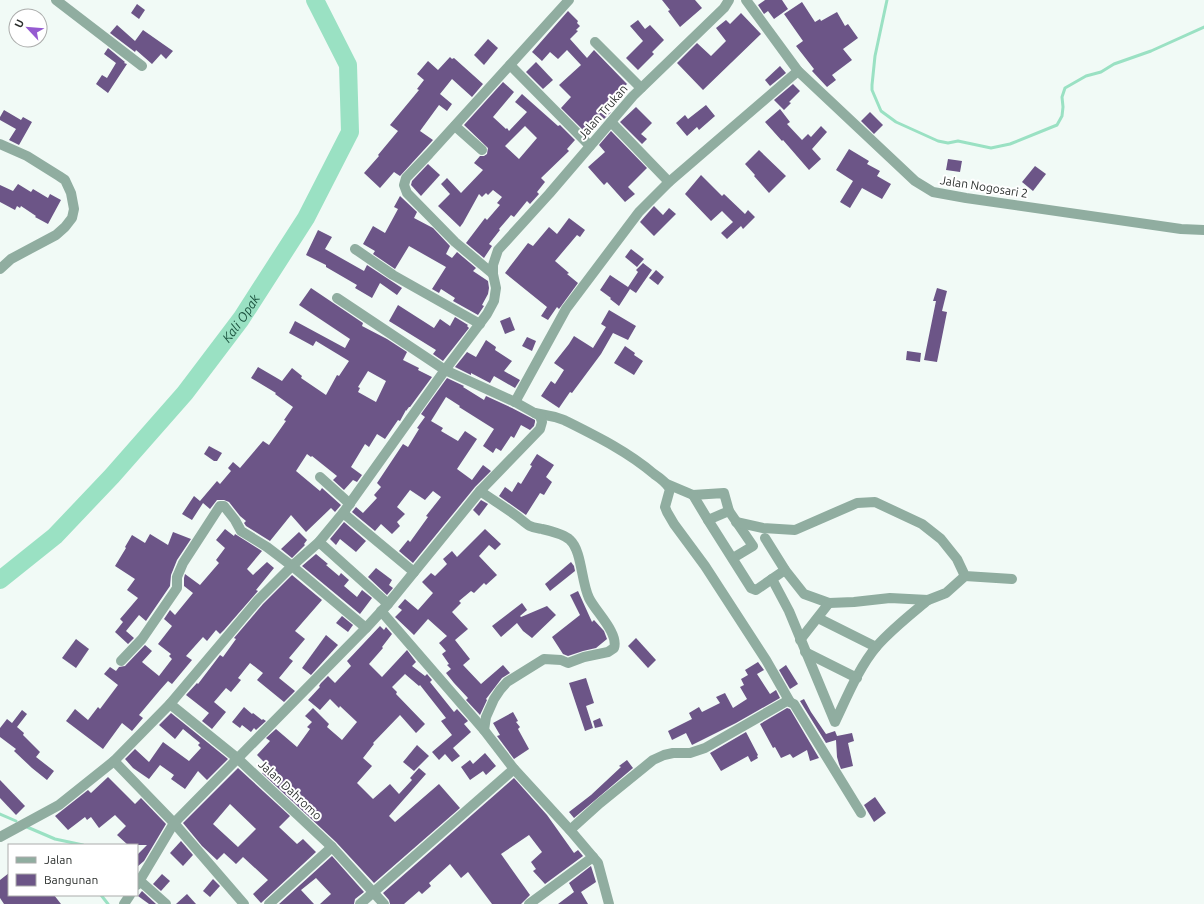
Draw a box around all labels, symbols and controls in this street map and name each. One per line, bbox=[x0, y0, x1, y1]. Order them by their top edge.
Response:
north arrow bbox=[8, 8, 48, 48]
text: U bbox=[12, 18, 26, 30]
street label: Jalan Trukan bbox=[575, 82, 630, 142]
street label: Jalan Nogosari 2 bbox=[939, 173, 1029, 200]
water label: Kali Opak bbox=[219, 291, 262, 345]
street label: Jalan Dahromo bbox=[256, 757, 325, 822]
legend bbox=[8, 844, 138, 896]
text: Jalan bbox=[44, 853, 72, 866]
text: Bangunan bbox=[44, 873, 98, 886]

